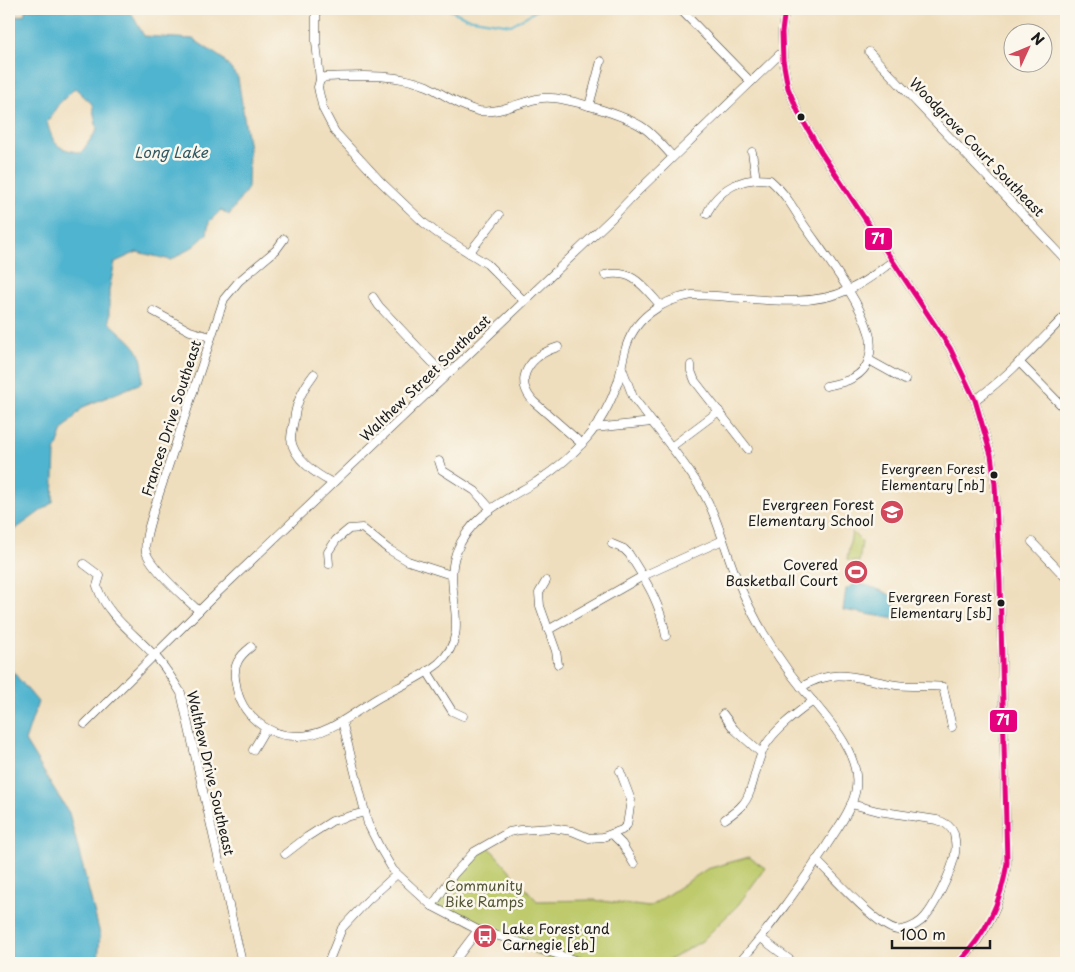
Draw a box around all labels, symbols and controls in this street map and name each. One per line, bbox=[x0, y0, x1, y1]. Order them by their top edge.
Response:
north arrow bbox=[1002, 22, 1052, 72]
text: N bbox=[1026, 27, 1049, 50]
street label: Woodgrove Court Southeast bbox=[905, 73, 1050, 222]
unlabelled marker bbox=[796, 112, 806, 122]
water label: Long Lake bbox=[134, 140, 209, 163]
line badge: 71 bbox=[864, 227, 893, 251]
text: 71 bbox=[871, 228, 885, 249]
street label: Walthew Street Southeast bbox=[355, 310, 495, 446]
street label: Frances Drive Southeast bbox=[136, 337, 206, 499]
place label: Evergreen Forest Elementary [nb] bbox=[881, 459, 985, 494]
marker: Evergreen Forest Elementary [nb] bbox=[989, 470, 999, 480]
place label: Evergreen Forest Elementary School bbox=[748, 494, 874, 531]
school or university icon: Evergreen Forest Elementary School bbox=[879, 499, 905, 525]
place label: Covered Basketball Court bbox=[726, 554, 838, 591]
sports icon: Covered Basketball Court bbox=[843, 559, 869, 585]
place label: Evergreen Forest Elementary [sb] bbox=[888, 587, 992, 622]
marker: Evergreen Forest Elementary [sb] bbox=[996, 598, 1006, 608]
street label: Walthew Drive Southeast bbox=[182, 688, 240, 858]
line badge: 71 bbox=[989, 709, 1018, 733]
text: 71 bbox=[996, 709, 1010, 730]
park label: Community Bike Ramps bbox=[444, 875, 524, 912]
scale bar bbox=[892, 917, 990, 949]
place label: Lake Forest and Carnegie [eb] bbox=[502, 918, 610, 955]
text: 100 m bbox=[900, 922, 946, 945]
bus stop icon: Lake Forest and Carnegie [eb] bbox=[472, 923, 498, 949]

